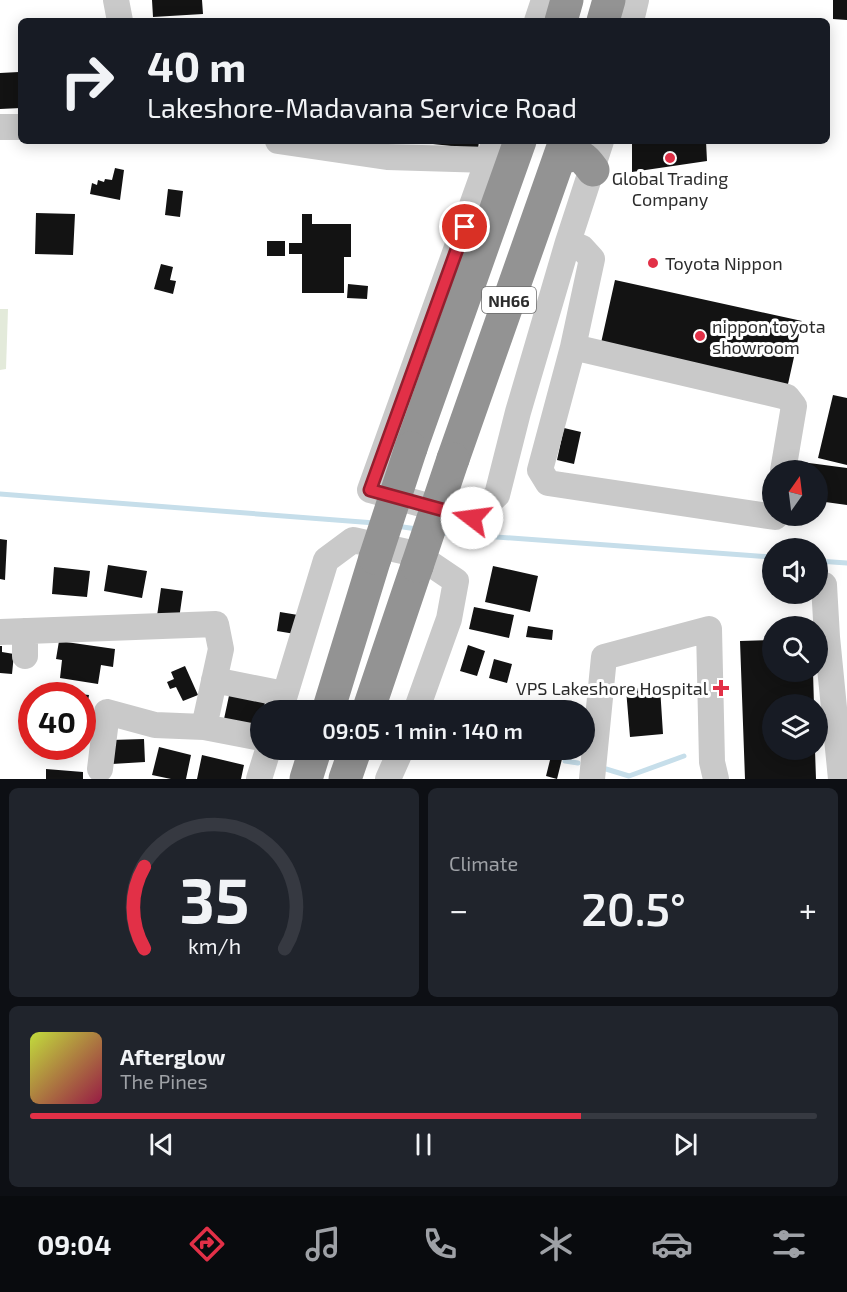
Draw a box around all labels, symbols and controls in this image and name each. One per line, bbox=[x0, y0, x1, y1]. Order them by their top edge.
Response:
text: 40 m bbox=[147, 40, 246, 90]
icon: right bbox=[48, 42, 126, 120]
text: Lakeshore-Madavana Service Road bbox=[147, 91, 577, 123]
marker: Global Trading Company bbox=[663, 151, 677, 165]
place label: Global Trading Company bbox=[612, 167, 728, 210]
pin bbox=[439, 201, 490, 252]
icon: arrive bbox=[448, 210, 481, 243]
place label: Toyota Nippon bbox=[665, 252, 783, 274]
marker: Toyota Nippon bbox=[646, 256, 660, 270]
road number: NH66 bbox=[482, 287, 536, 313]
place label: nippon toyota showroom bbox=[712, 315, 826, 358]
marker: nippon toyota showroom bbox=[693, 329, 707, 343]
north arrow bbox=[762, 460, 828, 526]
map controls bbox=[762, 460, 828, 760]
position arrow bbox=[440, 486, 504, 550]
button: sound bbox=[762, 538, 828, 604]
button: search bbox=[762, 616, 828, 682]
place label: VPS Lakeshore Hospital bbox=[516, 677, 709, 699]
marker: VPS Lakeshore Hospital bbox=[712, 679, 730, 697]
speed limit sign: 40 bbox=[18, 682, 96, 760]
button: layers bbox=[762, 694, 828, 760]
text: 09:05 · 1 min · 140 m bbox=[322, 717, 523, 743]
text: Climate bbox=[449, 851, 518, 875]
text: 35 bbox=[179, 861, 249, 936]
text: 20.5° bbox=[581, 881, 686, 935]
text: − bbox=[449, 889, 468, 929]
text: + bbox=[799, 889, 817, 929]
text: km/h bbox=[187, 934, 241, 959]
text: Afterglow bbox=[120, 1043, 225, 1069]
text: The Pines bbox=[120, 1069, 208, 1093]
icon: previous bbox=[145, 1128, 178, 1161]
icon: pause bbox=[407, 1128, 440, 1161]
icon: next bbox=[669, 1128, 702, 1161]
icon: directions bbox=[186, 1223, 228, 1265]
icon: music bbox=[302, 1223, 344, 1265]
icon: phone bbox=[419, 1223, 461, 1265]
icon: climate bbox=[535, 1223, 577, 1265]
icon: car bbox=[651, 1223, 693, 1265]
icon: filters bbox=[768, 1223, 810, 1265]
text: 09:04 bbox=[37, 1228, 111, 1260]

